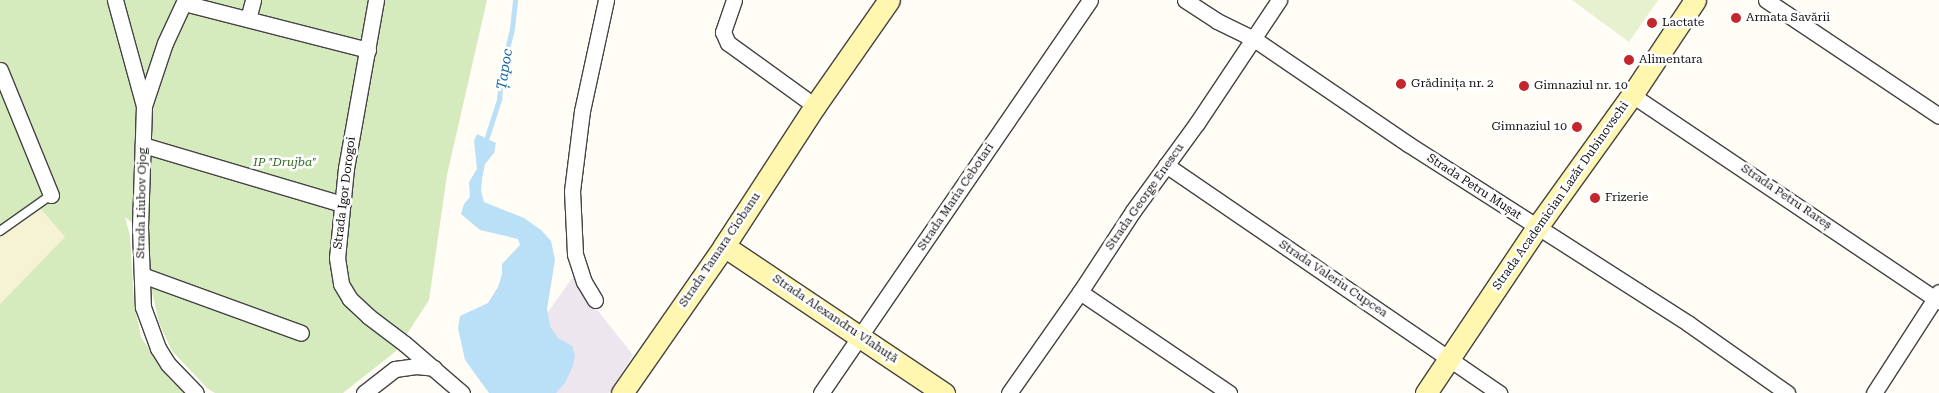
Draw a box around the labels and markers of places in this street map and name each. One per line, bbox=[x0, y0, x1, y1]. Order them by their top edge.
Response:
place label: Armata Savării bbox=[1746, 11, 1830, 25]
marker: Armata Savării bbox=[1730, 12, 1742, 24]
place label: Lactate bbox=[1662, 16, 1704, 30]
marker: Lactate bbox=[1646, 17, 1658, 29]
place label: Alimentara bbox=[1639, 53, 1703, 67]
marker: Alimentara bbox=[1623, 54, 1635, 66]
place label: Grădinița nr. 2 bbox=[1411, 77, 1494, 91]
marker: Grădinița nr. 2 bbox=[1395, 78, 1407, 90]
place label: Gimnaziul nr. 10 bbox=[1534, 79, 1628, 93]
marker: Gimnaziul nr. 10 bbox=[1518, 80, 1530, 92]
place label: Gimnaziul 10 bbox=[1492, 120, 1567, 134]
marker: Gimnaziul 10 bbox=[1571, 121, 1583, 133]
place label: Frizerie bbox=[1605, 191, 1648, 205]
marker: Frizerie bbox=[1589, 192, 1601, 204]

